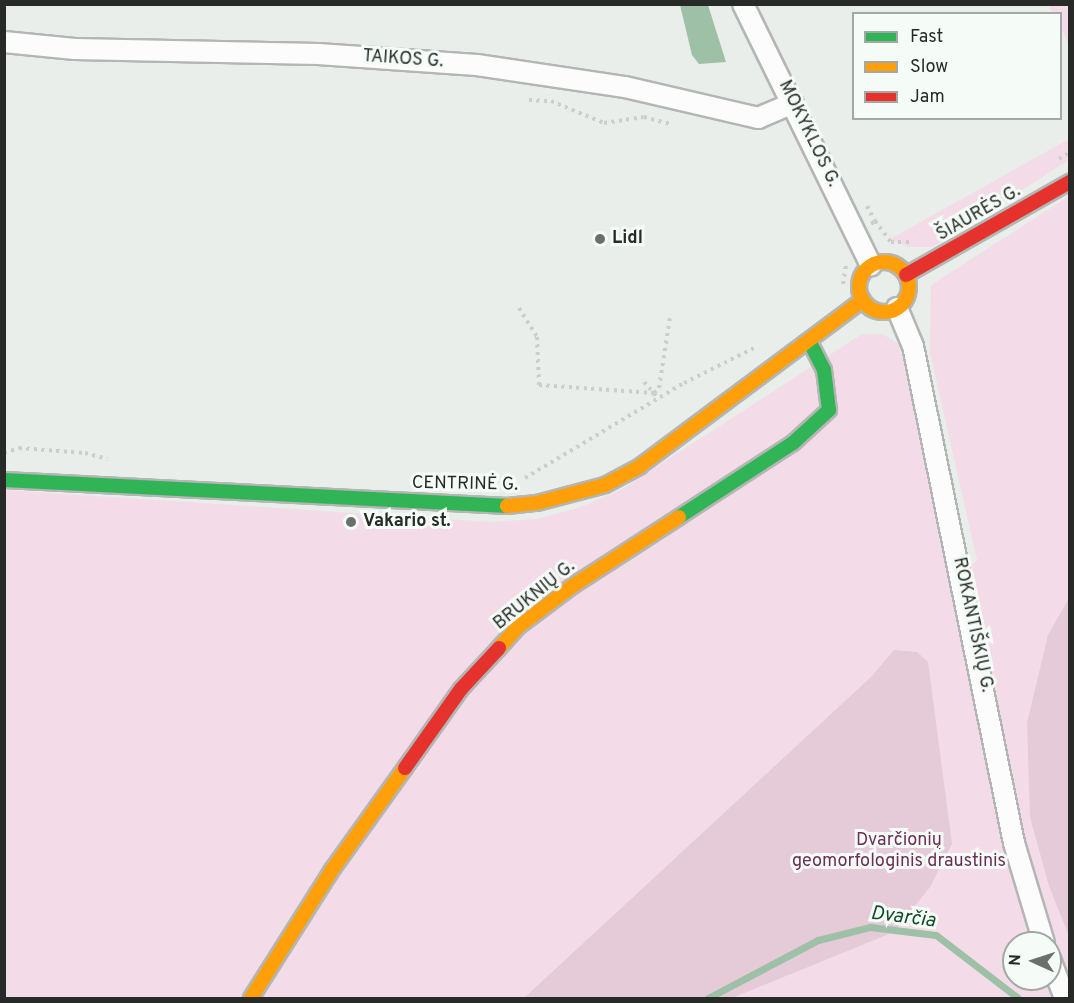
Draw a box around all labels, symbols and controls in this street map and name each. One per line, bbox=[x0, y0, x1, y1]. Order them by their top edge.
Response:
legend bbox=[852, 12, 1062, 120]
text: Fast bbox=[910, 26, 943, 49]
street label: TAIKOS G. bbox=[362, 46, 444, 74]
text: Slow bbox=[910, 56, 948, 79]
street label: MOKYKLOS G. bbox=[773, 77, 843, 191]
text: Jam bbox=[910, 86, 945, 109]
street label: ŠIAURĖS G. bbox=[933, 181, 1025, 247]
place label: Lidl bbox=[612, 228, 643, 250]
marker: Lidl bbox=[593, 232, 607, 246]
street label: CENTRINĖ G. bbox=[412, 473, 518, 497]
place label: Vakario st. bbox=[363, 511, 451, 533]
marker: Vakario st. bbox=[344, 515, 358, 529]
street label: ROKANTIŠKIŲ G. bbox=[947, 555, 997, 695]
street label: BRUKNIŲ G. bbox=[490, 557, 580, 635]
park label: Dvarčionių geomorfologinis draustinis bbox=[792, 831, 1006, 874]
water label: Dvarčia bbox=[869, 902, 937, 934]
north arrow bbox=[1002, 931, 1062, 991]
text: N bbox=[1006, 954, 1026, 966]

